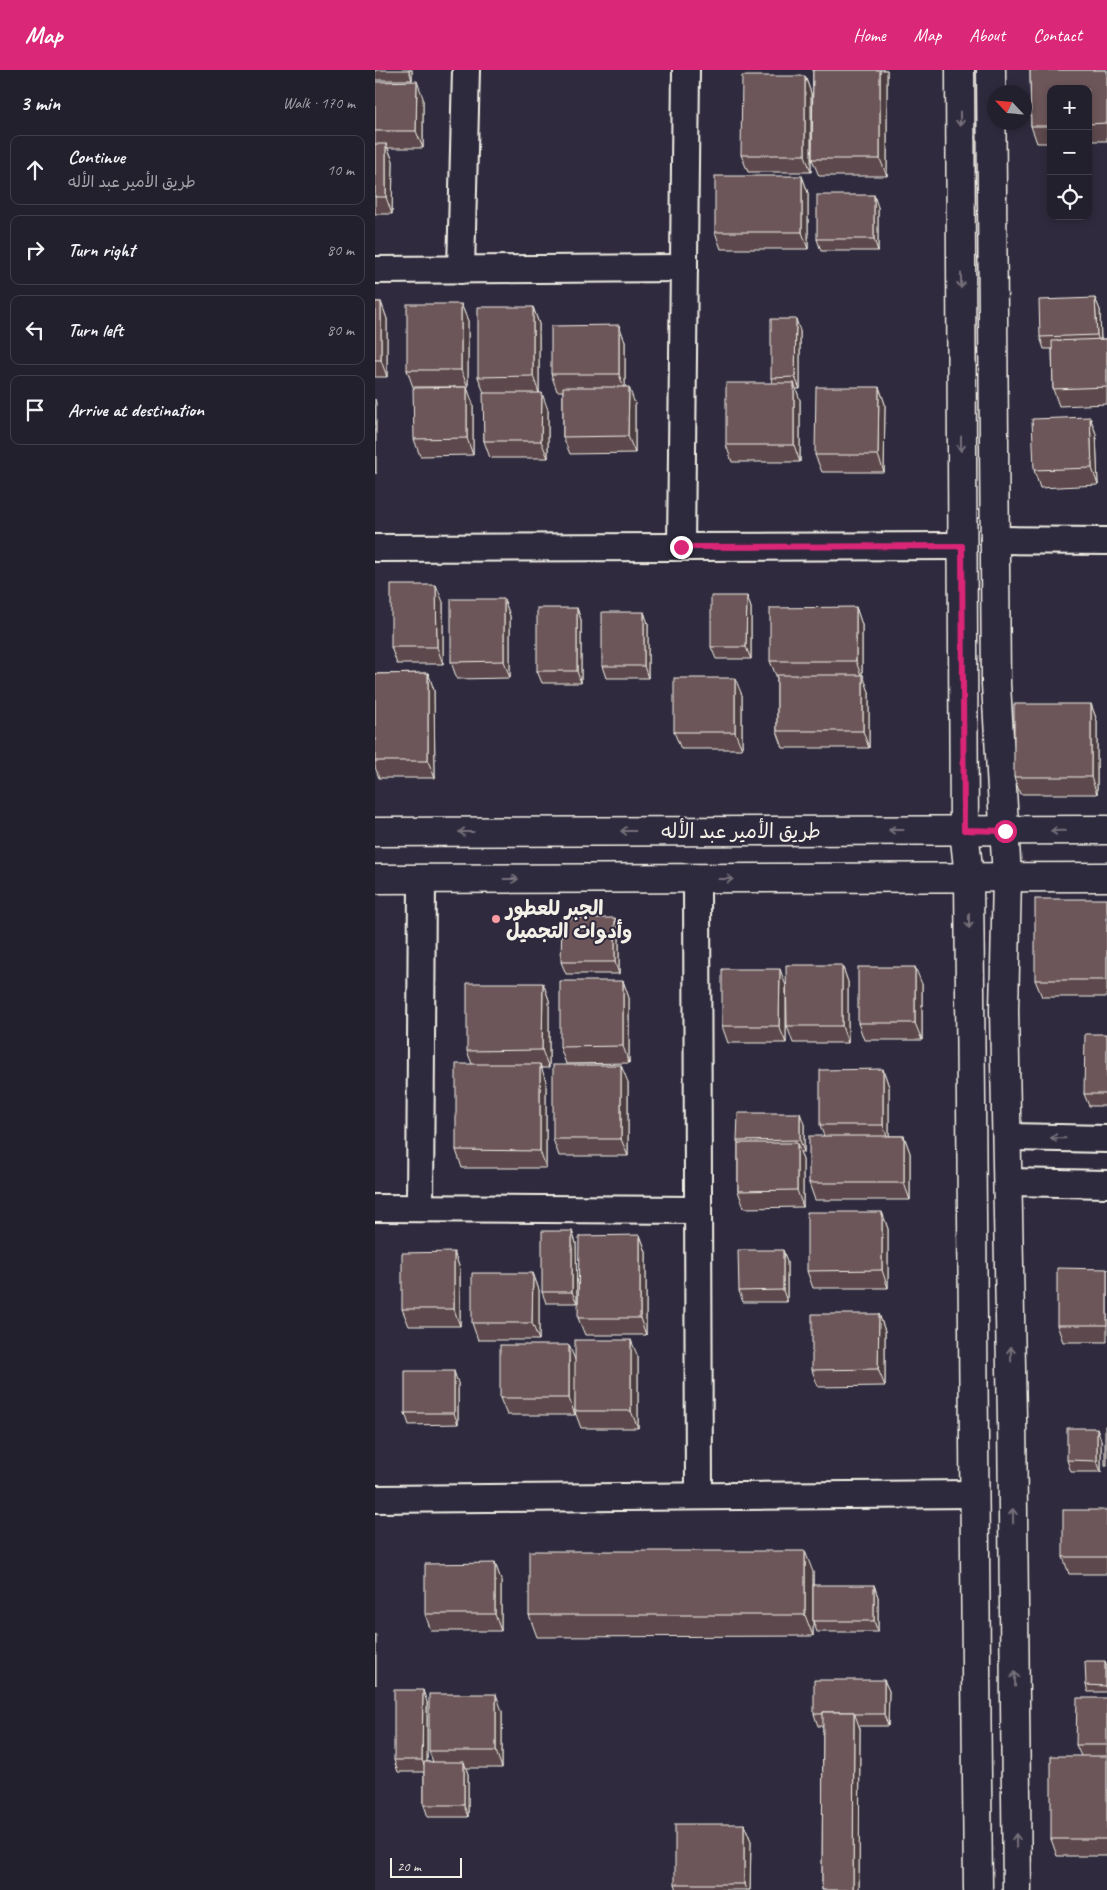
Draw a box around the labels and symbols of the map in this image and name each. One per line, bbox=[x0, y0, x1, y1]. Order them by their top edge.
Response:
north arrow bbox=[987, 85, 1032, 130]
one-way arrow bbox=[955, 110, 965, 126]
one-way arrow bbox=[956, 272, 966, 289]
one-way arrow bbox=[957, 435, 966, 451]
route end bbox=[670, 536, 693, 559]
street label: طريق الأمير عبد الأله bbox=[661, 818, 821, 844]
route start bbox=[994, 820, 1017, 843]
one-way arrow bbox=[888, 825, 904, 835]
one-way arrow bbox=[621, 826, 637, 836]
one-way arrow bbox=[1051, 826, 1067, 836]
one-way arrow bbox=[458, 827, 474, 837]
one-way arrow bbox=[718, 874, 734, 884]
one-way arrow bbox=[503, 875, 519, 884]
place label: الجبر للعطور وأدوات التجميل bbox=[504, 896, 632, 944]
one-way arrow bbox=[964, 912, 974, 929]
marker: الجبر للعطور وأدوات التجميل bbox=[490, 913, 502, 925]
one-way arrow bbox=[1051, 1134, 1067, 1143]
one-way arrow bbox=[1006, 1346, 1016, 1362]
one-way arrow bbox=[1008, 1509, 1018, 1525]
one-way arrow bbox=[1010, 1671, 1019, 1687]
one-way arrow bbox=[1011, 1834, 1021, 1850]
scale bar bbox=[390, 1855, 463, 1878]

